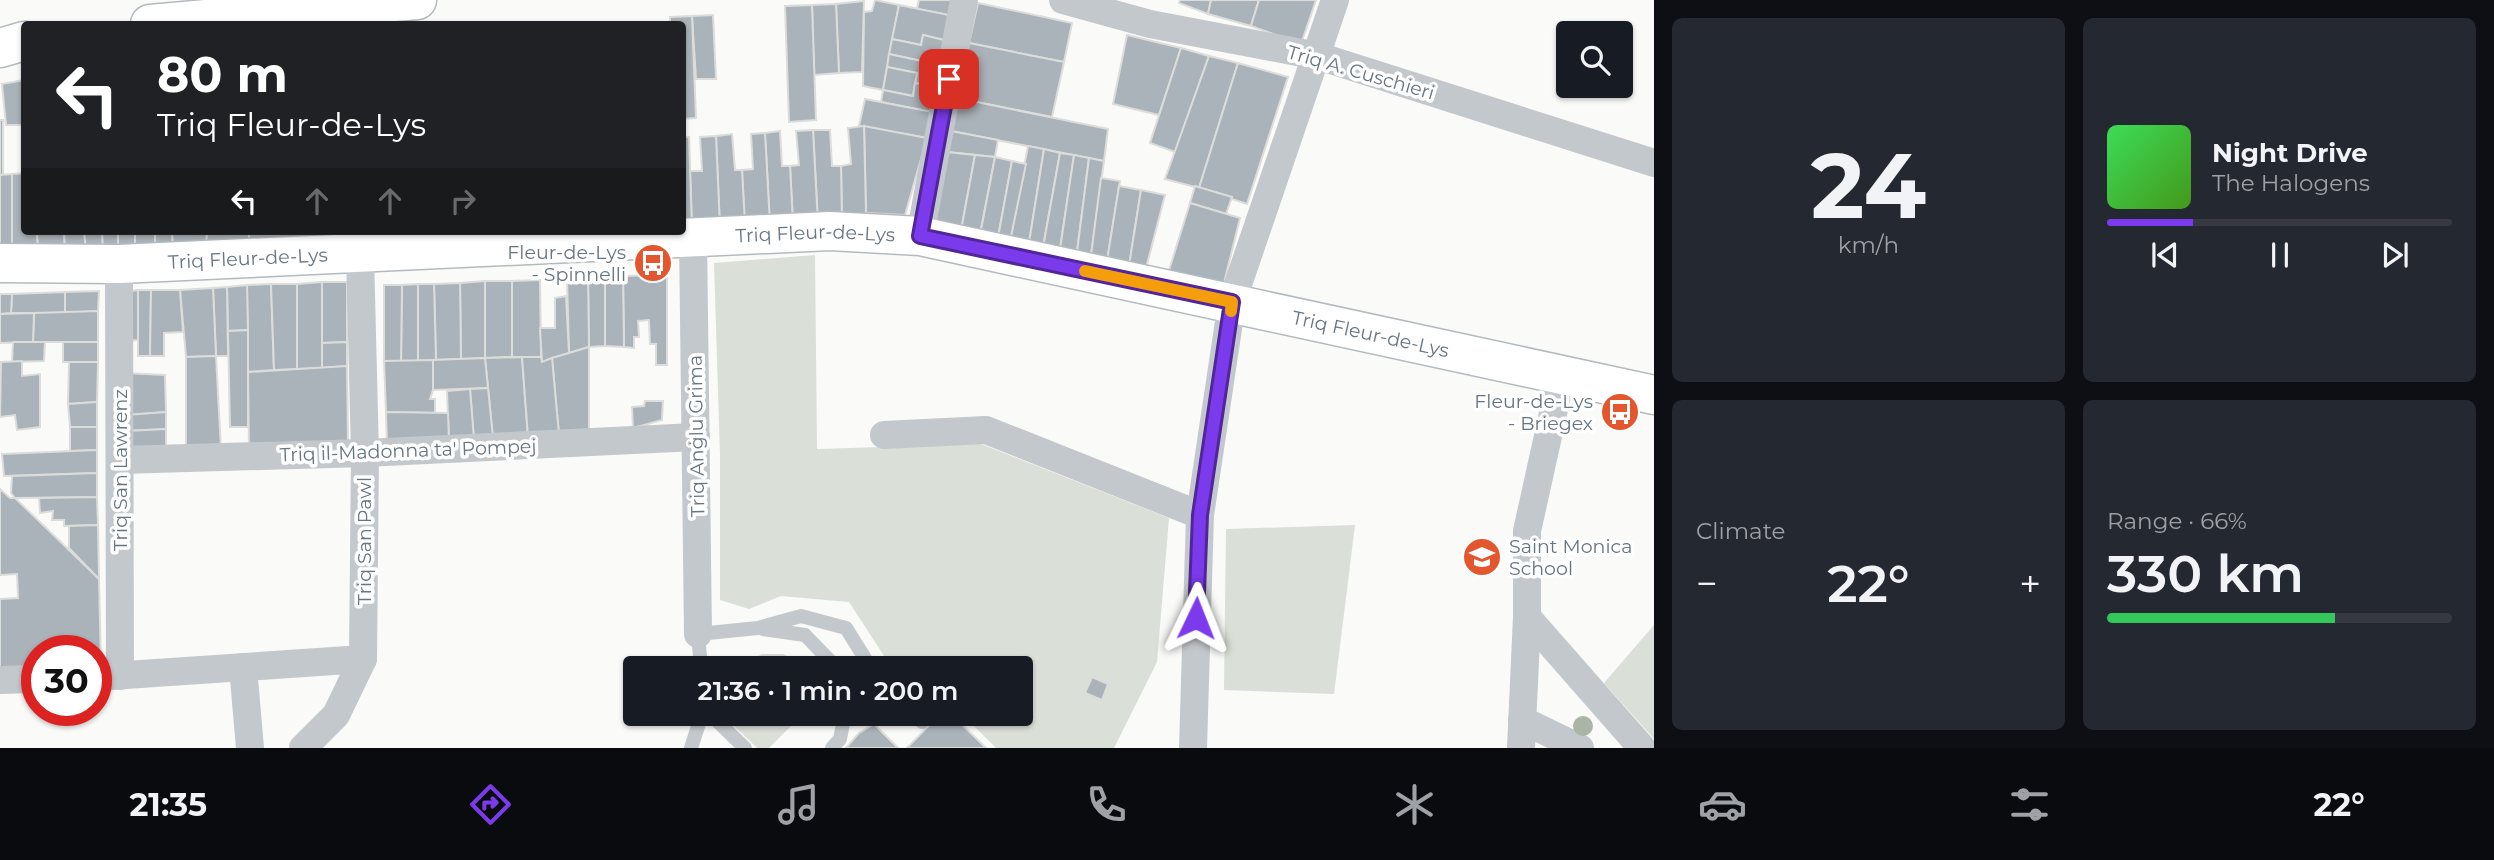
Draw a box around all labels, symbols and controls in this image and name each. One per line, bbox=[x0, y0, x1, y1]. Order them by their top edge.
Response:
map controls bbox=[1556, 21, 1633, 98]
button: search bbox=[1556, 21, 1633, 98]
street label: Triq A. Cuschieri bbox=[1285, 40, 1437, 104]
text: 80 m bbox=[157, 45, 288, 104]
icon: left bbox=[42, 49, 133, 140]
pin bbox=[919, 49, 979, 109]
icon: arrive bbox=[930, 60, 968, 98]
text: Triq Fleur-de-Lys bbox=[157, 105, 426, 144]
text: 24 bbox=[1811, 130, 1926, 241]
text: Night Drive bbox=[2212, 137, 2368, 169]
text: The Halogens bbox=[2212, 169, 2370, 197]
icon: left bbox=[225, 182, 263, 220]
icon: ahead bbox=[298, 182, 336, 220]
icon: ahead bbox=[371, 182, 409, 220]
icon: right bbox=[444, 182, 482, 220]
street label: Triq Fleur-de-Lys bbox=[735, 220, 896, 247]
text: km/h bbox=[1838, 231, 1899, 259]
icon: previous bbox=[2146, 236, 2184, 274]
icon: pause bbox=[2261, 236, 2299, 274]
icon: next bbox=[2376, 236, 2414, 274]
place label: Fleur-de-Lys - Spinnelli bbox=[507, 241, 626, 286]
bus stop icon: Fleur-de-Lys - Spinnelli bbox=[632, 242, 674, 284]
street label: Triq Fleur-de-Lys bbox=[167, 243, 328, 274]
street label: Triq Fleur-de-Lys bbox=[1290, 306, 1451, 362]
street label: Triq Anġlu Grima bbox=[684, 355, 709, 517]
street label: Triq San Lawrenz bbox=[109, 389, 132, 551]
place label: Fleur-de-Lys - Briegex bbox=[1474, 390, 1593, 435]
bus stop icon: Fleur-de-Lys - Briegex bbox=[1599, 391, 1641, 433]
street label: Triq il-Madonna ta' Pompej bbox=[279, 435, 537, 466]
street label: Triq San Pawl bbox=[353, 477, 376, 605]
text: Range · 66% bbox=[2107, 507, 2247, 535]
text: Climate bbox=[1696, 517, 1785, 545]
place label: Saint Monica School bbox=[1509, 535, 1632, 580]
school or university icon: Saint Monica School bbox=[1461, 536, 1503, 578]
text: 330 km bbox=[2107, 542, 2304, 605]
text: 22° bbox=[1827, 552, 1910, 615]
text: − bbox=[1696, 560, 1718, 607]
text: + bbox=[2019, 560, 2041, 607]
position arrow bbox=[1159, 581, 1233, 655]
speed limit sign: 30 bbox=[21, 635, 112, 726]
text: 21:36 · 1 min · 200 m bbox=[698, 675, 958, 707]
icon: directions bbox=[466, 780, 515, 829]
icon: music bbox=[774, 780, 823, 829]
icon: phone bbox=[1082, 780, 1131, 829]
icon: climate bbox=[1390, 780, 1439, 829]
icon: car bbox=[1698, 780, 1747, 829]
icon: filters bbox=[2005, 780, 2054, 829]
text: 21:35 bbox=[129, 785, 207, 824]
text: 22° bbox=[2313, 785, 2365, 824]

